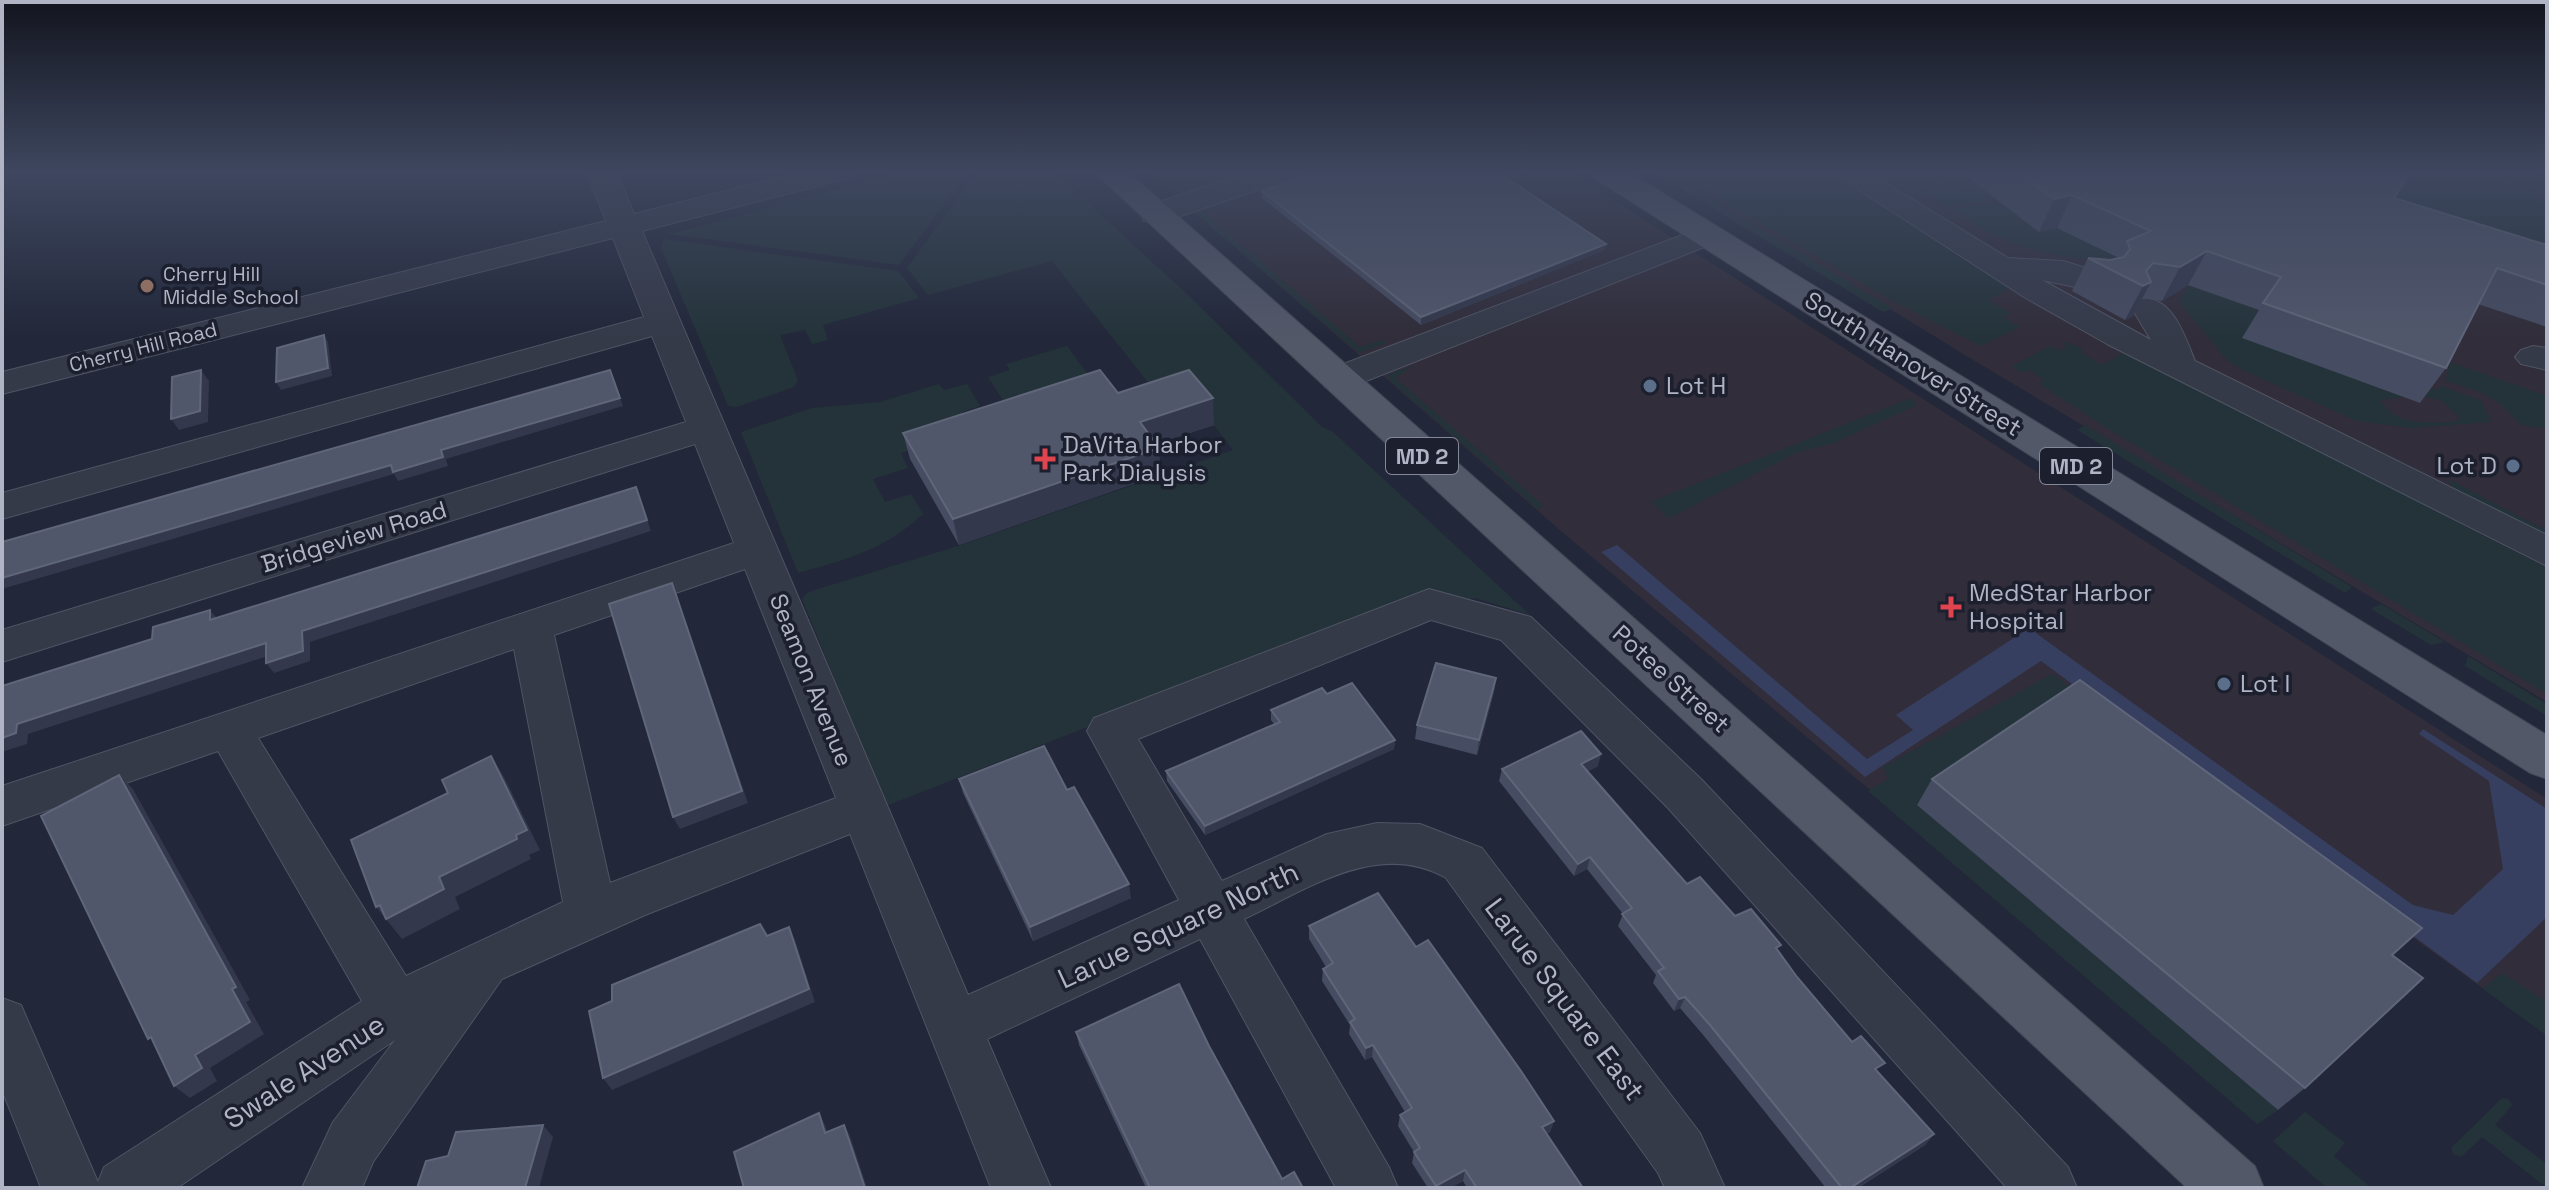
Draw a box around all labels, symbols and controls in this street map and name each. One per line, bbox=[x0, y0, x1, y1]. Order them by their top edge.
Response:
place label: Cherry Hill Middle School bbox=[163, 261, 299, 310]
marker: Cherry Hill Middle School bbox=[138, 277, 156, 295]
street label: South Hanover Street bbox=[1799, 284, 2027, 443]
street label: Cherry Hill Road bbox=[66, 316, 220, 378]
place label: Lot H bbox=[1666, 370, 1726, 401]
marker: Lot H bbox=[1641, 377, 1659, 395]
place label: DaVita Harbor Park Dialysis bbox=[1063, 429, 1222, 488]
road number: MD 2 bbox=[1386, 438, 1458, 474]
marker: DaVita Harbor Park Dialysis bbox=[1034, 448, 1056, 470]
road number: MD 2 bbox=[2040, 448, 2112, 484]
place label: Lot D bbox=[2436, 450, 2497, 481]
marker: Lot D bbox=[2504, 457, 2522, 475]
street label: Bridgeview Road bbox=[257, 494, 450, 579]
place label: MedStar Harbor Hospital bbox=[1969, 577, 2152, 636]
street label: Seamon Avenue bbox=[763, 589, 860, 771]
marker: MedStar Harbor Hospital bbox=[1940, 596, 1962, 618]
street label: Potee Street bbox=[1606, 618, 1736, 739]
place label: Lot I bbox=[2240, 668, 2290, 699]
marker: Lot I bbox=[2215, 675, 2233, 693]
street label: Larue Square North bbox=[1052, 853, 1304, 997]
street label: Larue Square East bbox=[1477, 891, 1653, 1107]
street label: Swale Avenue bbox=[217, 1006, 391, 1136]

